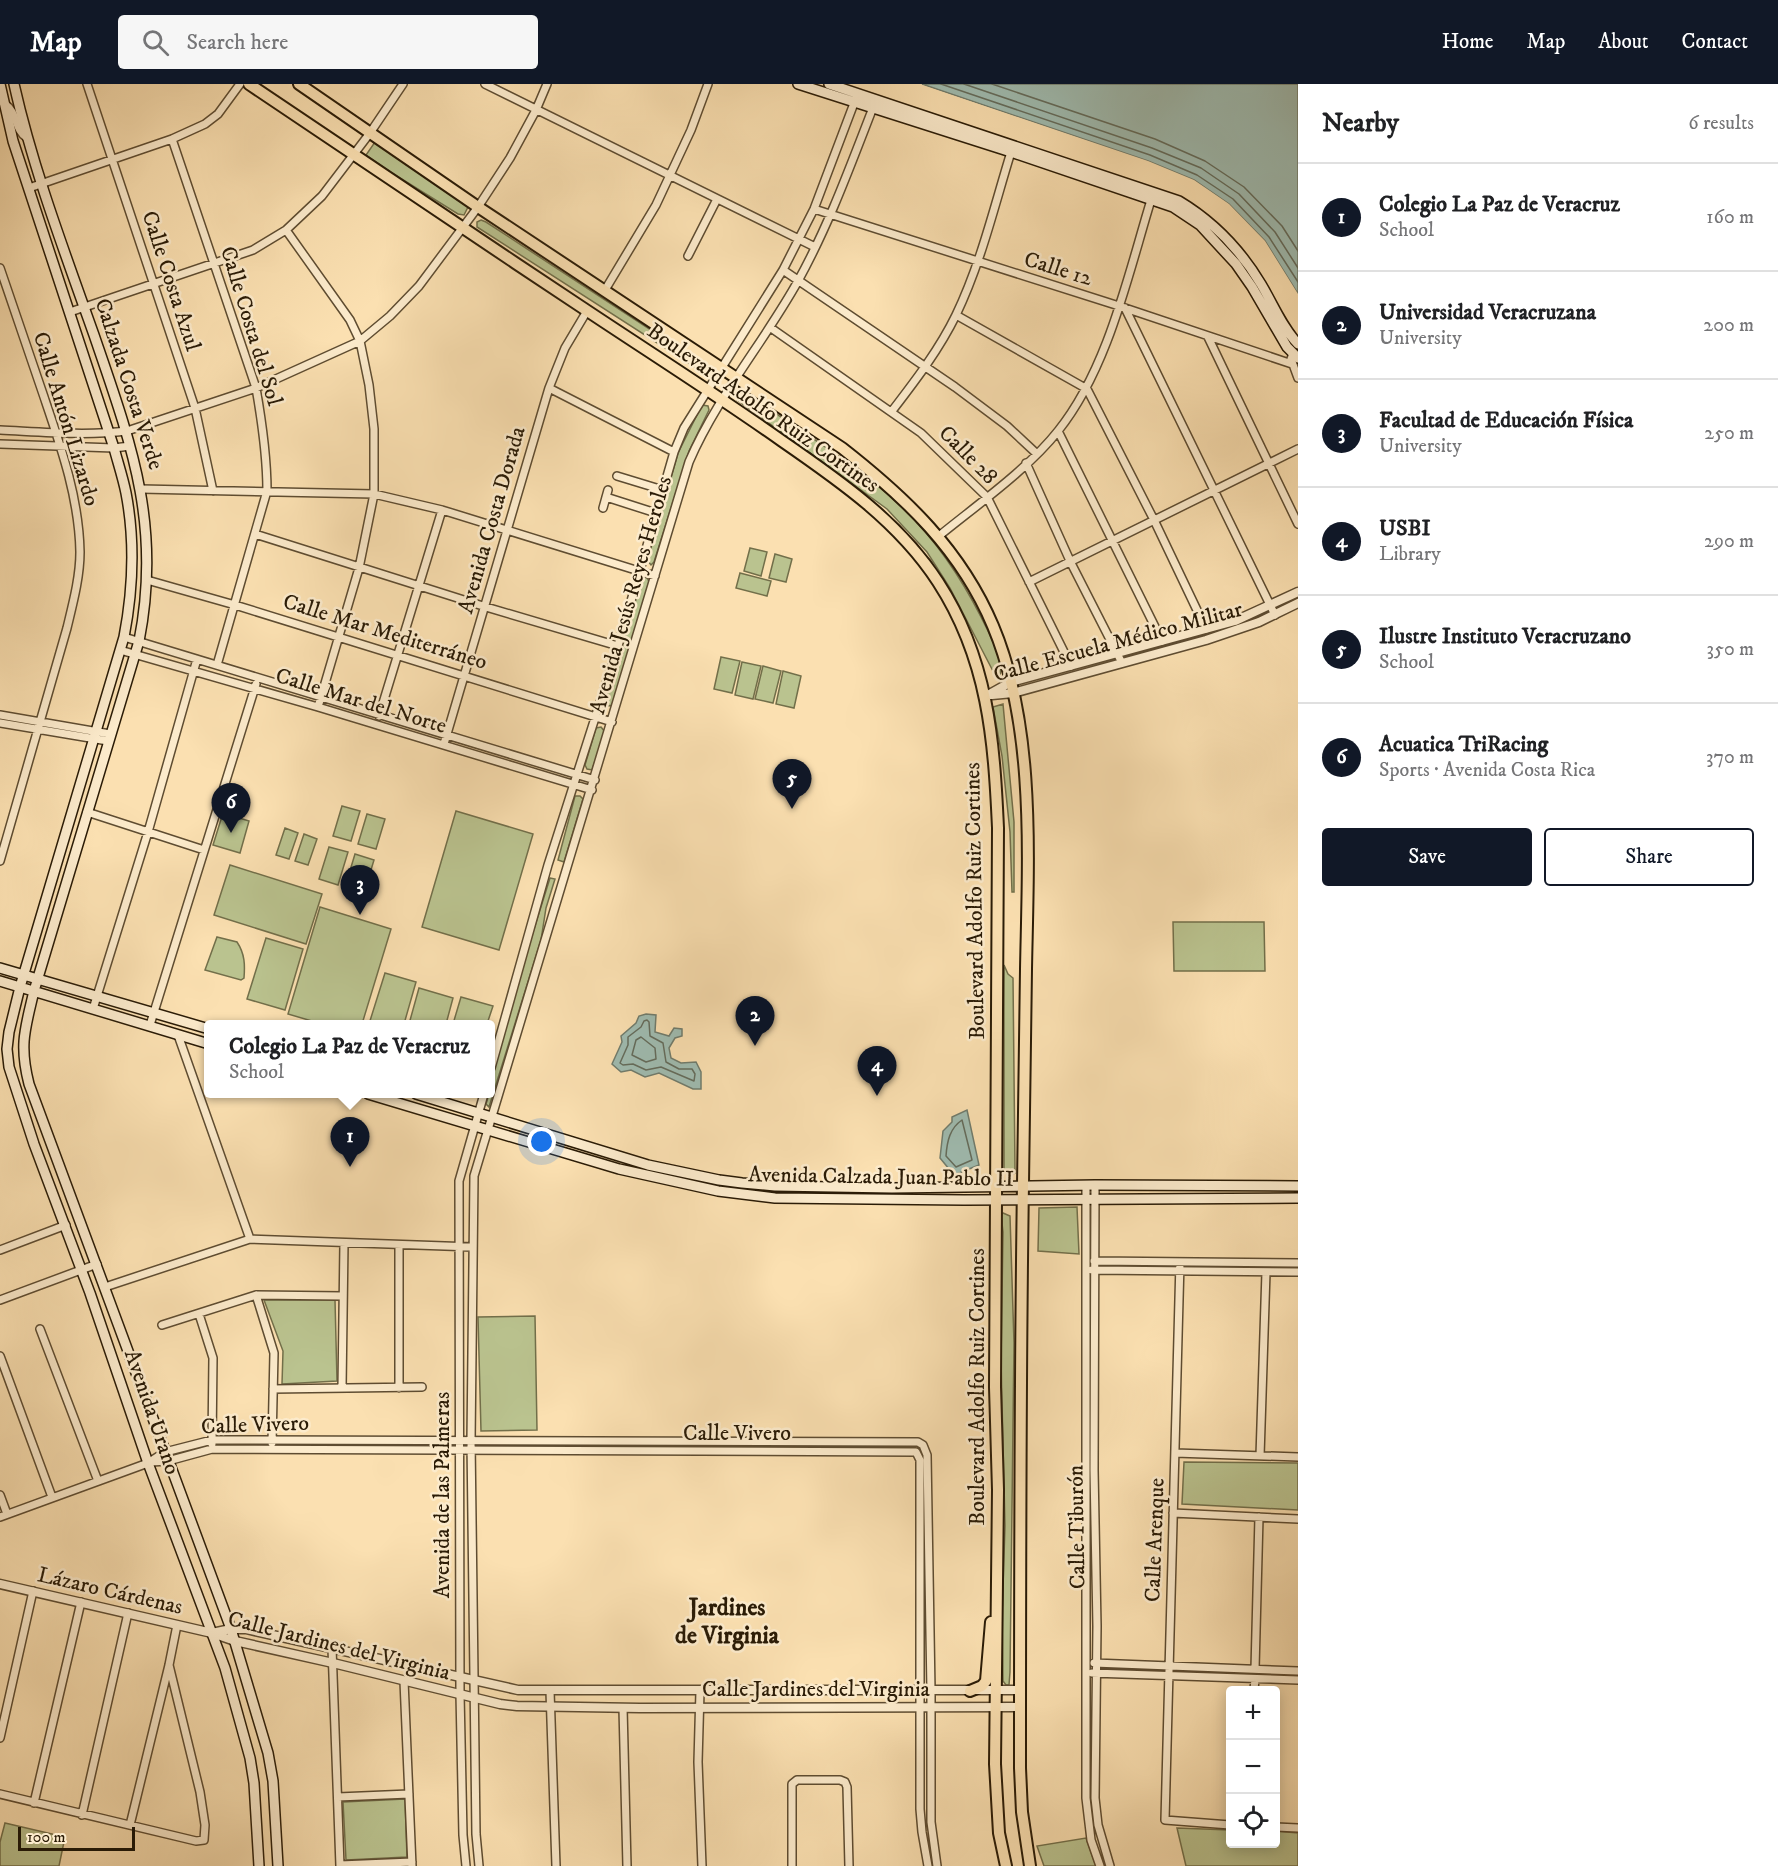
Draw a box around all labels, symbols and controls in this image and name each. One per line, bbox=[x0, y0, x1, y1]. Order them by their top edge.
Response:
search box bbox=[118, 15, 538, 69]
text: Map bbox=[30, 25, 82, 60]
icon: search bbox=[139, 26, 172, 59]
text: Search here bbox=[187, 29, 288, 56]
text: Home bbox=[1442, 29, 1494, 55]
text: Map bbox=[1527, 29, 1565, 55]
text: About bbox=[1598, 29, 1649, 55]
text: Contact bbox=[1682, 29, 1748, 55]
text: Nearby bbox=[1322, 107, 1399, 140]
text: 6 results bbox=[1688, 111, 1754, 136]
text: Colegio La Paz de Veracruz bbox=[1379, 191, 1620, 218]
text: 1 bbox=[1338, 205, 1345, 230]
text: 160 m bbox=[1706, 205, 1754, 230]
street label: Calle Costa Azul bbox=[136, 208, 206, 355]
text: School bbox=[1379, 218, 1434, 243]
street label: Calle Costa del Sol bbox=[214, 243, 288, 409]
street label: Calle 12 bbox=[1021, 246, 1096, 292]
street label: Calzada Costa Verde bbox=[89, 295, 169, 473]
text: Universidad Veracruzana bbox=[1379, 299, 1596, 326]
text: 2 bbox=[1337, 313, 1346, 338]
text: 200 m bbox=[1703, 313, 1754, 338]
street label: Boulevard Adolfo Ruiz Cortines bbox=[642, 317, 884, 499]
text: University bbox=[1379, 326, 1462, 351]
street label: Calle Antón Lizardo bbox=[27, 329, 105, 509]
text: Facultad de Educación Física bbox=[1379, 407, 1633, 434]
street label: Calle 28 bbox=[933, 420, 1003, 490]
text: 3 bbox=[1338, 421, 1345, 446]
text: 250 m bbox=[1704, 421, 1754, 446]
street label: Avenida Costa Dorada bbox=[452, 423, 532, 617]
text: University bbox=[1379, 434, 1462, 459]
street label: Avenida Jesús Reyes Heroles bbox=[584, 473, 678, 717]
text: USBI bbox=[1379, 515, 1431, 542]
text: 4 bbox=[1336, 529, 1347, 554]
text: 290 m bbox=[1704, 529, 1754, 554]
text: Library bbox=[1379, 542, 1441, 567]
street label: Calle Mar Mediterráneo bbox=[280, 588, 490, 676]
street label: Calle Escuela Médico Militar bbox=[991, 596, 1246, 688]
text: Ilustre Instituto Veracruzano bbox=[1379, 623, 1631, 650]
text: 5 bbox=[1337, 637, 1346, 662]
text: 350 m bbox=[1707, 637, 1754, 662]
text: School bbox=[1379, 650, 1434, 675]
street label: Calle Mar del Norte bbox=[272, 662, 450, 740]
text: Acuatica TriRacing bbox=[1379, 731, 1548, 758]
text: 6 bbox=[1336, 745, 1347, 770]
text: 370 m bbox=[1706, 745, 1754, 770]
text: Sports · Avenida Costa Rica bbox=[1379, 758, 1595, 783]
pin: 5 bbox=[772, 760, 812, 809]
street label: Boulevard Adolfo Ruiz Cortines bbox=[959, 762, 991, 1040]
pin: 6 bbox=[212, 784, 250, 833]
button: Save bbox=[1322, 828, 1532, 886]
button: Share bbox=[1544, 828, 1754, 886]
pin: 3 bbox=[340, 866, 380, 915]
pin: 2 bbox=[736, 996, 774, 1046]
popup bbox=[204, 1020, 495, 1098]
text: Colegio La Paz de Veracruz bbox=[229, 1033, 470, 1060]
pin: 4 bbox=[858, 1046, 896, 1096]
text: School bbox=[229, 1060, 284, 1085]
pin: 1 bbox=[330, 1118, 370, 1167]
your location bbox=[527, 1127, 556, 1156]
street label: Avenida Calzada Juan Pablo II bbox=[748, 1161, 1014, 1193]
street label: Boulevard Adolfo Ruiz Cortines bbox=[964, 1248, 991, 1526]
street label: Avenida Urano bbox=[118, 1346, 186, 1478]
street label: Avenida de las Palmeras bbox=[429, 1392, 456, 1598]
street label: Calle Vivero bbox=[201, 1410, 309, 1440]
street label: Calle Vivero bbox=[683, 1420, 791, 1447]
street label: Calle Tiburón bbox=[1062, 1464, 1092, 1589]
street label: Calle Arenque bbox=[1139, 1477, 1171, 1603]
street label: Lázaro Cárdenas bbox=[35, 1561, 185, 1621]
district label: Jardines de Virginia bbox=[675, 1593, 780, 1651]
street label: Calle Jardines del Virginia bbox=[225, 1605, 453, 1687]
street label: Calle Jardines del Virginia bbox=[702, 1676, 931, 1703]
map controls bbox=[1226, 1686, 1280, 1848]
button: + bbox=[1226, 1686, 1280, 1740]
button: − bbox=[1226, 1740, 1280, 1794]
button: locate bbox=[1226, 1794, 1280, 1848]
scale bar bbox=[18, 1824, 135, 1852]
text: 100 m bbox=[27, 1827, 66, 1847]

